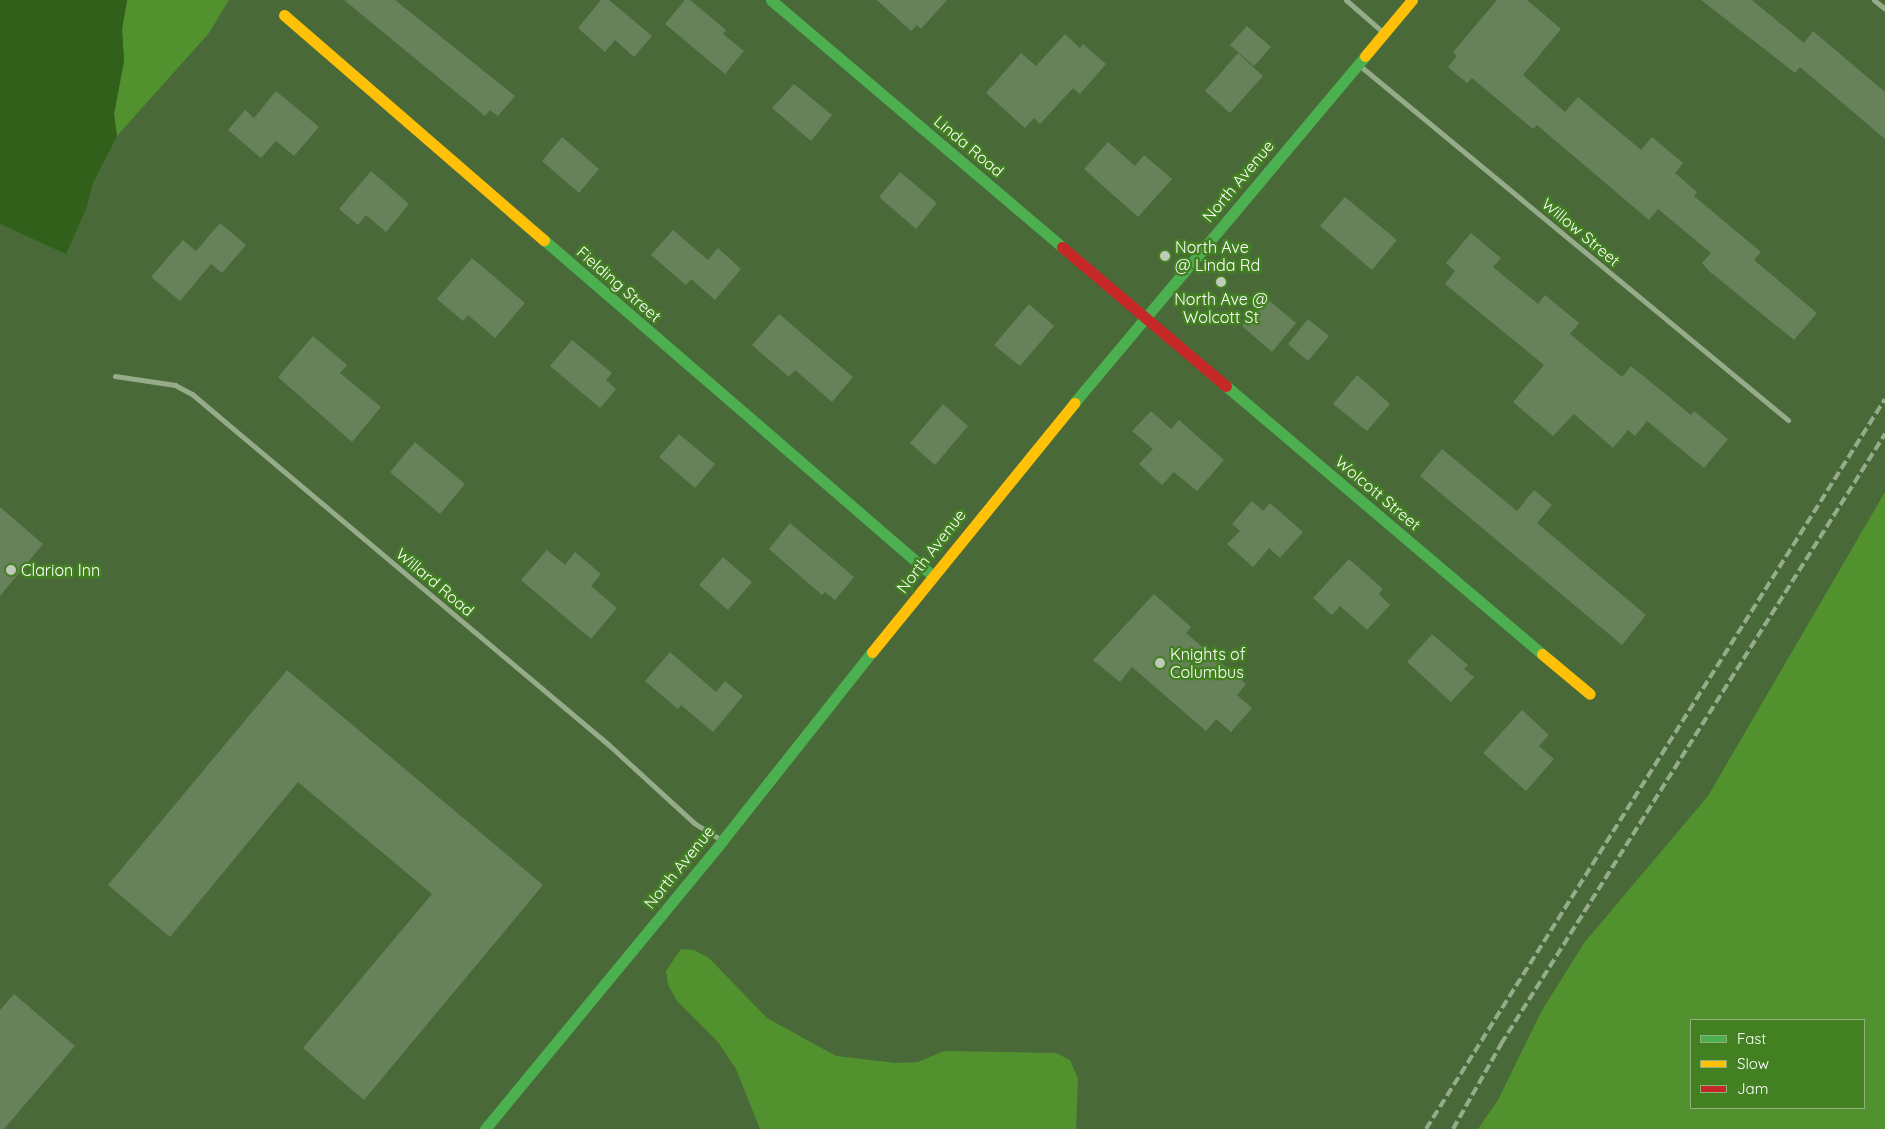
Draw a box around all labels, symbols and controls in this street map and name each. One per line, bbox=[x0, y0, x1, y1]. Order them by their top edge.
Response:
street label: Linda Road bbox=[930, 111, 1008, 181]
street label: North Avenue bbox=[1198, 136, 1278, 226]
street label: Willow Street bbox=[1538, 194, 1624, 270]
place label: North Ave @ Linda Rd bbox=[1175, 237, 1260, 275]
street label: Fielding Street bbox=[573, 242, 665, 326]
marker: North Ave @ Linda Rd bbox=[1159, 250, 1171, 262]
marker: North Ave @ Wolcott St bbox=[1215, 276, 1227, 288]
place label: North Ave @ Wolcott St bbox=[1174, 289, 1268, 327]
street label: Wolcott Street bbox=[1331, 452, 1425, 534]
street label: North Avenue bbox=[892, 505, 970, 597]
street label: Willard Road bbox=[392, 544, 478, 620]
place label: Clarion Inn bbox=[21, 560, 100, 580]
marker: Clarion Inn bbox=[5, 564, 17, 576]
place label: Knights of Columbus bbox=[1170, 644, 1245, 682]
marker: Knights of Columbus bbox=[1154, 657, 1166, 669]
street label: North Avenue bbox=[640, 822, 718, 912]
legend bbox=[1690, 1019, 1865, 1109]
text: Fast bbox=[1737, 1029, 1766, 1048]
text: Slow bbox=[1737, 1054, 1769, 1073]
text: Jam bbox=[1737, 1079, 1768, 1098]

